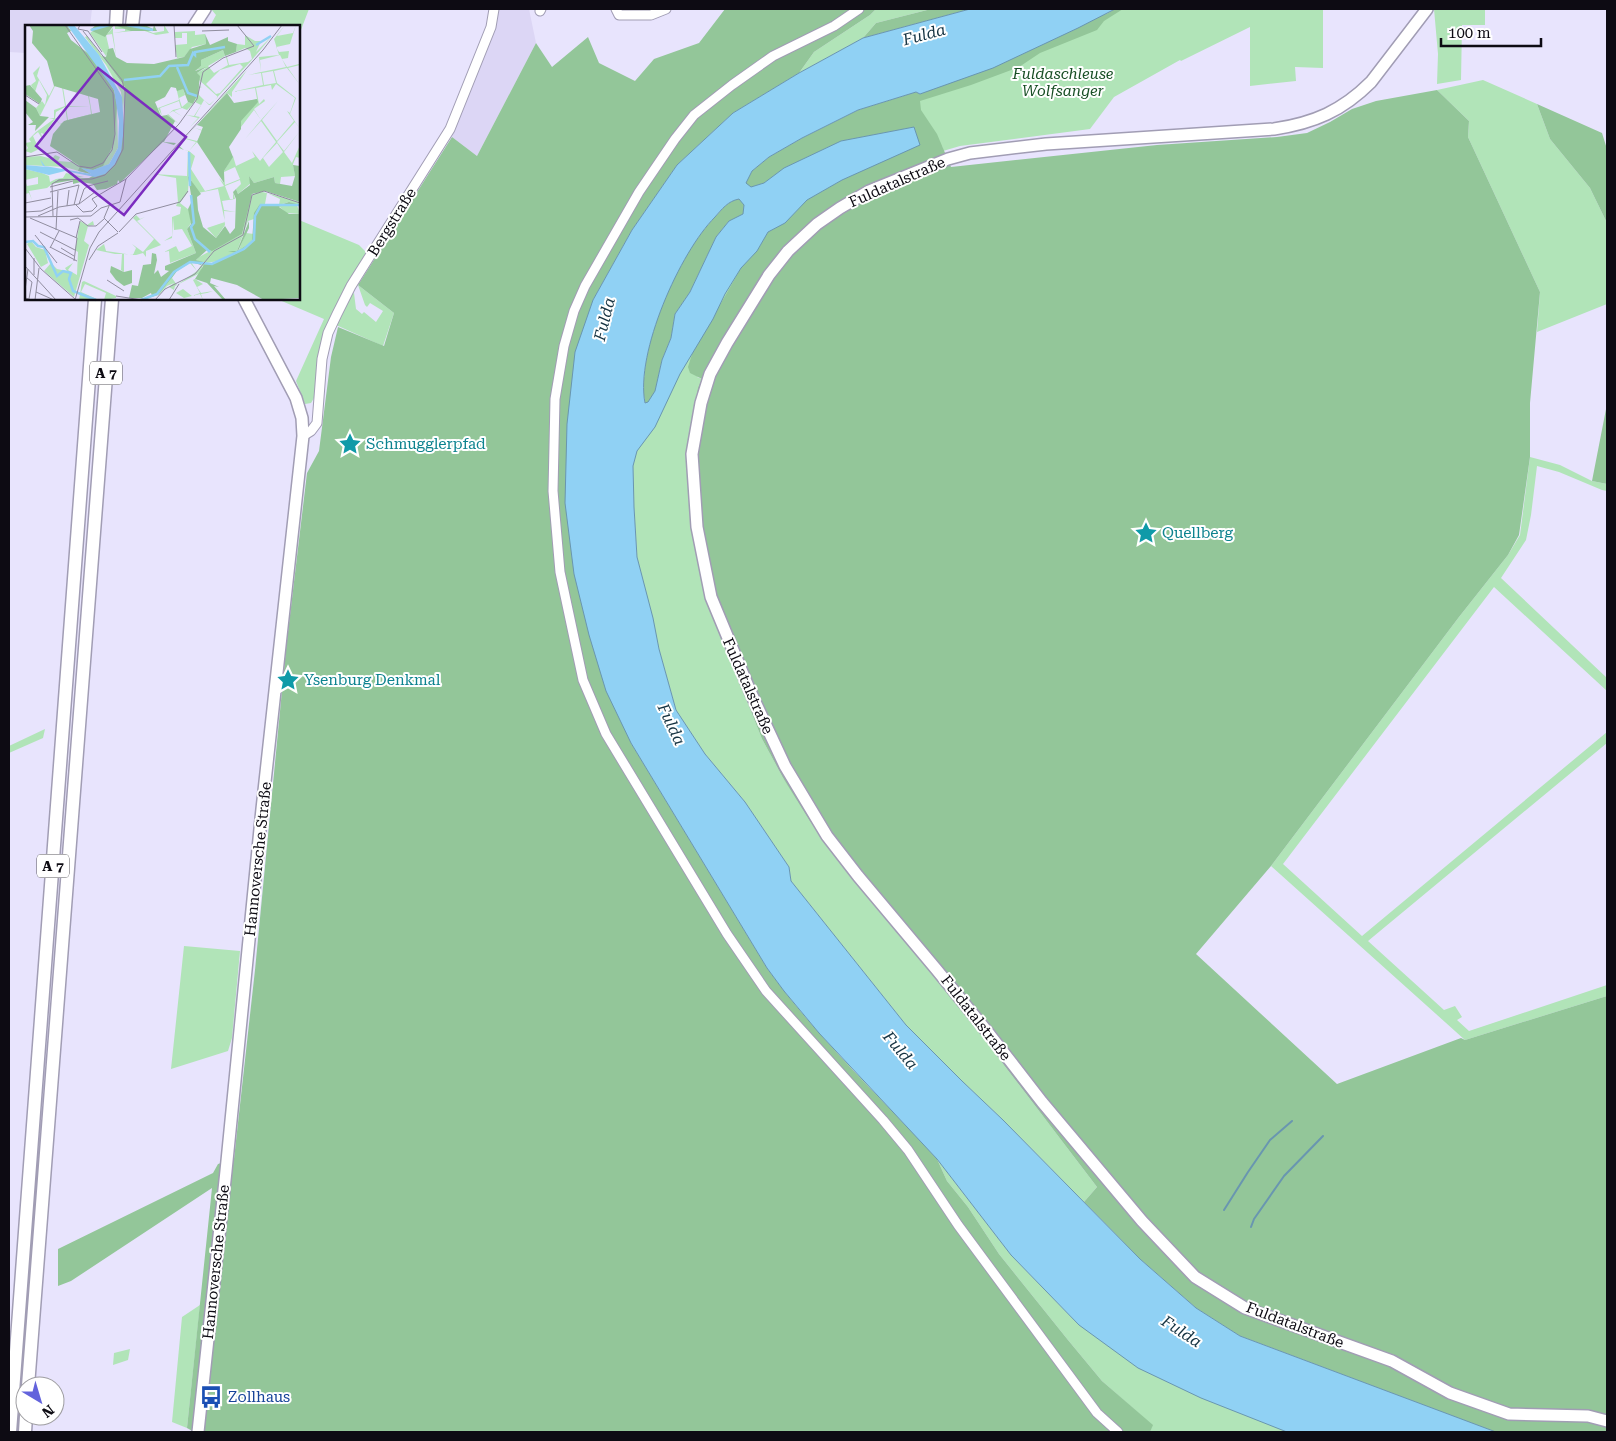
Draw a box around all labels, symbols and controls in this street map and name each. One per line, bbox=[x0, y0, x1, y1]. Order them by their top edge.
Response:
scale bar bbox=[1441, 15, 1541, 47]
water label: Fulda bbox=[900, 20, 948, 50]
text: 100 m bbox=[1448, 24, 1491, 42]
inset map bbox=[25, 25, 300, 300]
park label: Fuldaschleuse Wolfsanger bbox=[1012, 65, 1114, 100]
street label: Fuldatalstraße bbox=[846, 153, 948, 211]
street label: Bergstraße bbox=[364, 184, 420, 260]
water label: Fulda bbox=[590, 295, 619, 344]
road number: A 7 bbox=[90, 362, 122, 384]
place icon: Schmugglerpfad bbox=[337, 431, 363, 457]
place label: Schmugglerpfad bbox=[366, 435, 486, 453]
place icon: Quellberg bbox=[1133, 520, 1159, 546]
place label: Quellberg bbox=[1162, 524, 1233, 542]
street label: Fuldatalstraße bbox=[719, 635, 777, 737]
place icon: Ysenburg Denkmal bbox=[275, 667, 301, 693]
place label: Ysenburg Denkmal bbox=[304, 671, 441, 689]
water label: Fulda bbox=[653, 699, 690, 748]
street label: Hannoversche Straße bbox=[241, 781, 275, 937]
road number: A 7 bbox=[37, 854, 69, 878]
street label: Fuldatalstraße bbox=[937, 972, 1015, 1064]
water label: Fulda bbox=[879, 1027, 922, 1073]
street label: Hannoversche Straße bbox=[199, 1184, 233, 1340]
street label: Fuldatalstraße bbox=[1244, 1298, 1346, 1352]
water label: Fulda bbox=[1157, 1311, 1206, 1351]
north arrow bbox=[15, 1376, 65, 1426]
bus stop icon: Zollhaus bbox=[198, 1384, 224, 1410]
place label: Zollhaus bbox=[228, 1388, 290, 1406]
text: N bbox=[39, 1402, 57, 1421]

